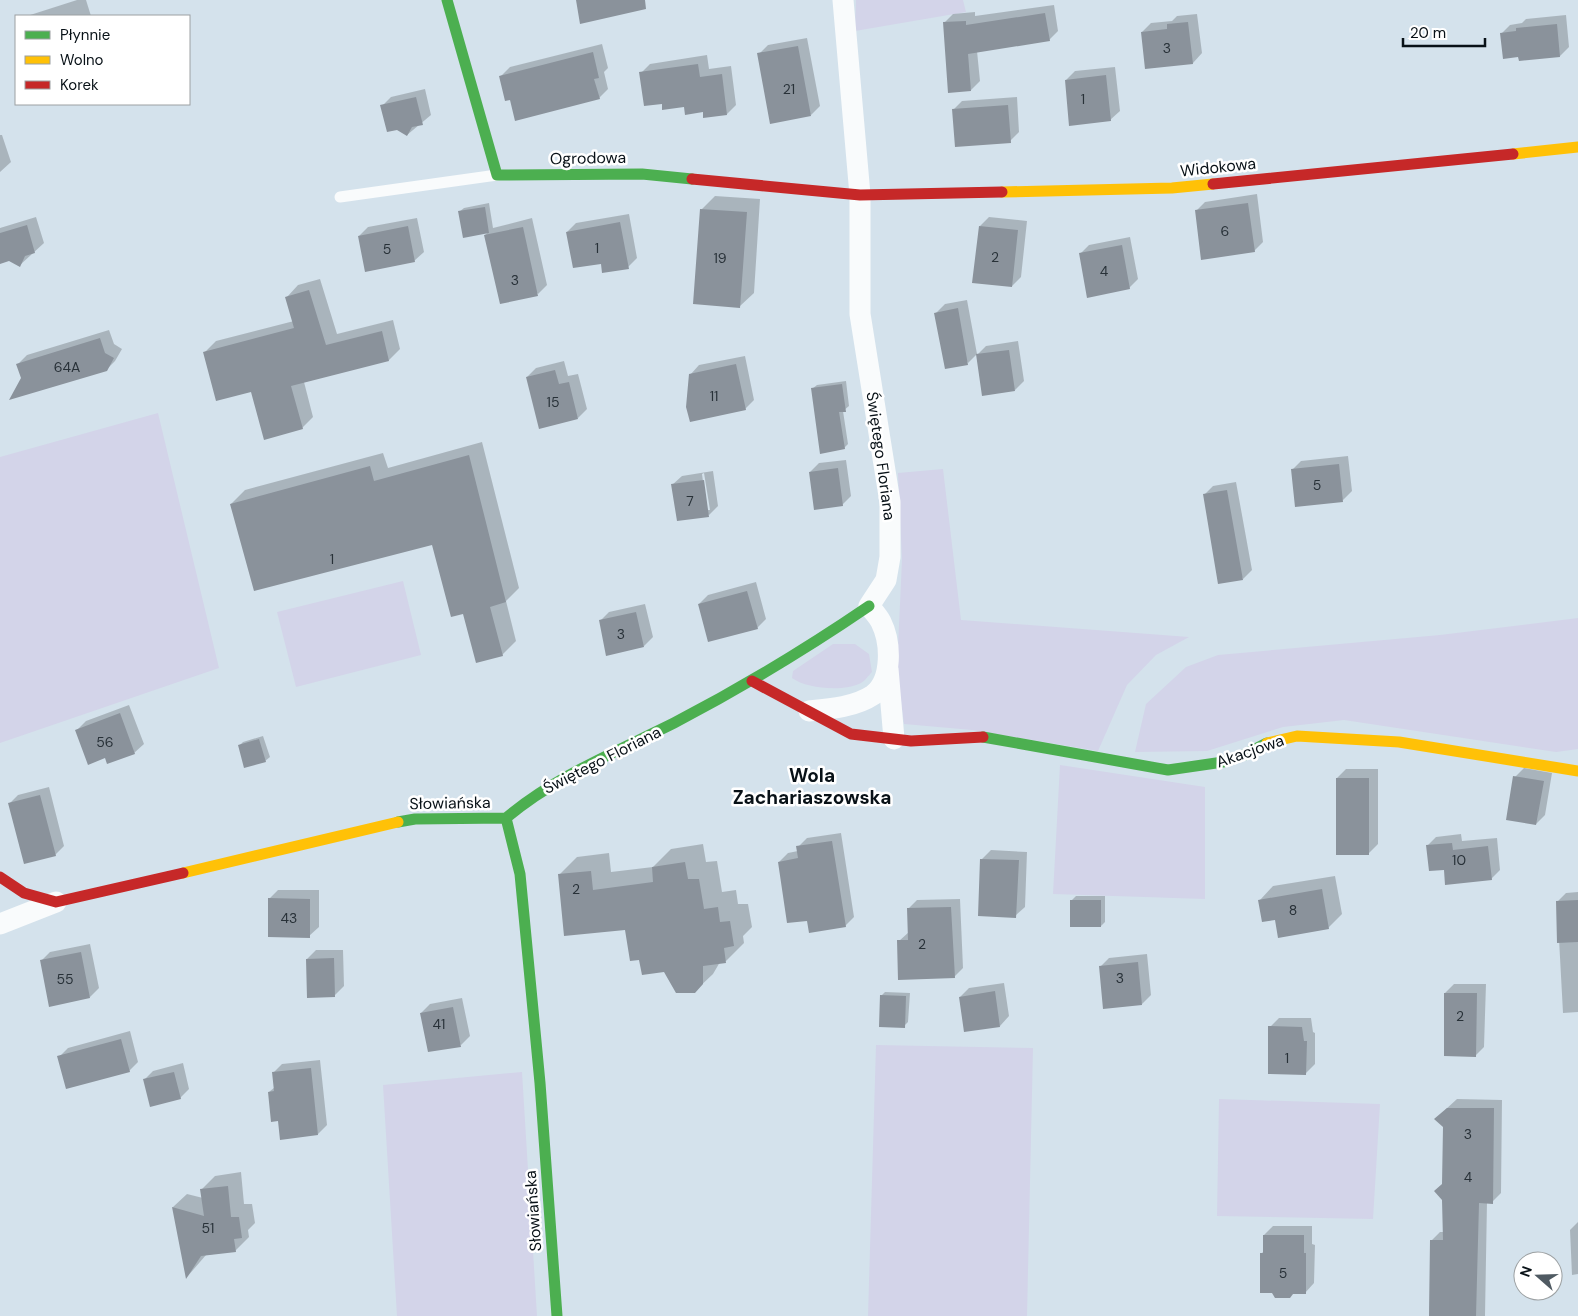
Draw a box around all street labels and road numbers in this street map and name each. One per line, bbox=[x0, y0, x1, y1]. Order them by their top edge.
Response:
street label: Ogrodowa bbox=[550, 147, 626, 169]
street label: Widokowa bbox=[1179, 153, 1257, 181]
street label: Świętego Floriana bbox=[862, 390, 900, 522]
street label: Świętego Floriana bbox=[540, 721, 664, 799]
street label: Akacjowa bbox=[1213, 730, 1287, 772]
street label: Słowiańska bbox=[409, 792, 491, 814]
street label: Słowiańska bbox=[520, 1170, 546, 1252]

